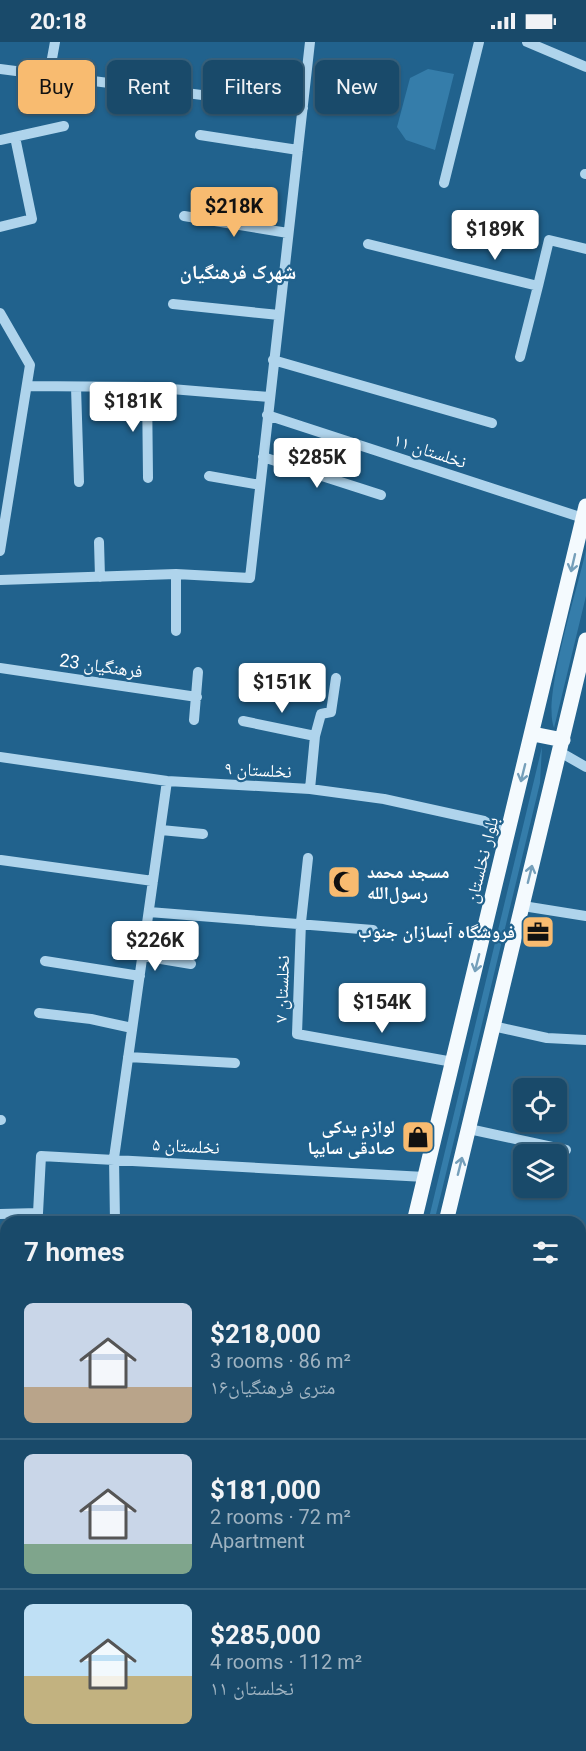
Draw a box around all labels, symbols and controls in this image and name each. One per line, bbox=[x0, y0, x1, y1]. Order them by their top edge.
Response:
text: 20:18 bbox=[30, 9, 87, 34]
chip: Buy bbox=[18, 60, 95, 114]
chip: Rent bbox=[107, 60, 191, 114]
chip: Filters bbox=[203, 60, 303, 114]
chip: New bbox=[315, 60, 399, 114]
pin: $218K bbox=[192, 187, 276, 238]
text: $218K bbox=[205, 194, 263, 218]
pin: $189K bbox=[453, 210, 537, 261]
text: $189K bbox=[466, 217, 524, 241]
district label: شهرک فرهنگیان bbox=[180, 260, 296, 284]
pin: $181K bbox=[91, 382, 175, 433]
text: $181K bbox=[104, 389, 162, 413]
street label: نخلستان ۱۱ bbox=[391, 429, 469, 473]
pin: $285K bbox=[275, 438, 359, 489]
text: $285K bbox=[288, 445, 346, 469]
one-way arrow bbox=[566, 553, 578, 572]
street label: فرهنگیان 23 bbox=[58, 649, 144, 683]
pin: $151K bbox=[240, 663, 324, 714]
text: $151K bbox=[253, 670, 311, 694]
street label: نخلستان ۹ bbox=[224, 757, 292, 783]
one-way arrow bbox=[517, 764, 529, 783]
street label: بلوار نخلستان bbox=[461, 814, 503, 906]
place label: مسجد محمد رسول‌الله bbox=[367, 861, 450, 904]
mosque icon: مسجد محمد رسول‌الله bbox=[326, 864, 362, 900]
one-way arrow bbox=[525, 865, 537, 884]
office icon: فروشگاه آبسازان جنوب bbox=[520, 914, 556, 950]
pin: $226K bbox=[113, 921, 197, 972]
place label: فروشگاه آبسازان جنوب bbox=[358, 921, 515, 943]
text: $226K bbox=[126, 928, 184, 952]
one-way arrow bbox=[470, 953, 482, 972]
street label: نخلستان ۷ bbox=[270, 955, 294, 1023]
pin: $154K bbox=[340, 983, 424, 1034]
text: $154K bbox=[353, 990, 411, 1014]
map controls bbox=[513, 1078, 567, 1198]
button: locate bbox=[513, 1078, 567, 1132]
place label: لوازم یدکی صادقی سایپا bbox=[307, 1116, 395, 1159]
shop icon: لوازم یدکی صادقی سایپا bbox=[400, 1119, 436, 1155]
street label: نخلستان ۵ bbox=[152, 1133, 220, 1159]
button: layers bbox=[513, 1144, 567, 1198]
one-way arrow bbox=[454, 1156, 466, 1175]
icon: filters bbox=[529, 1236, 562, 1269]
text: 7 homes bbox=[24, 1237, 125, 1267]
text: $218,000 bbox=[210, 1319, 321, 1349]
icon: home bbox=[72, 1327, 144, 1399]
text: 3 rooms · 86 m² bbox=[210, 1349, 351, 1373]
text: ۱۶متری فرهنگیان bbox=[210, 1375, 335, 1399]
text: $181,000 bbox=[210, 1475, 321, 1505]
icon: home bbox=[72, 1478, 144, 1550]
text: 2 rooms · 72 m² bbox=[210, 1505, 351, 1529]
text: Apartment bbox=[210, 1529, 305, 1553]
text: $285,000 bbox=[210, 1620, 321, 1650]
icon: home bbox=[72, 1628, 144, 1700]
text: 4 rooms · 112 m² bbox=[210, 1650, 362, 1674]
text: نخلستان ۱۱ bbox=[210, 1676, 294, 1700]

